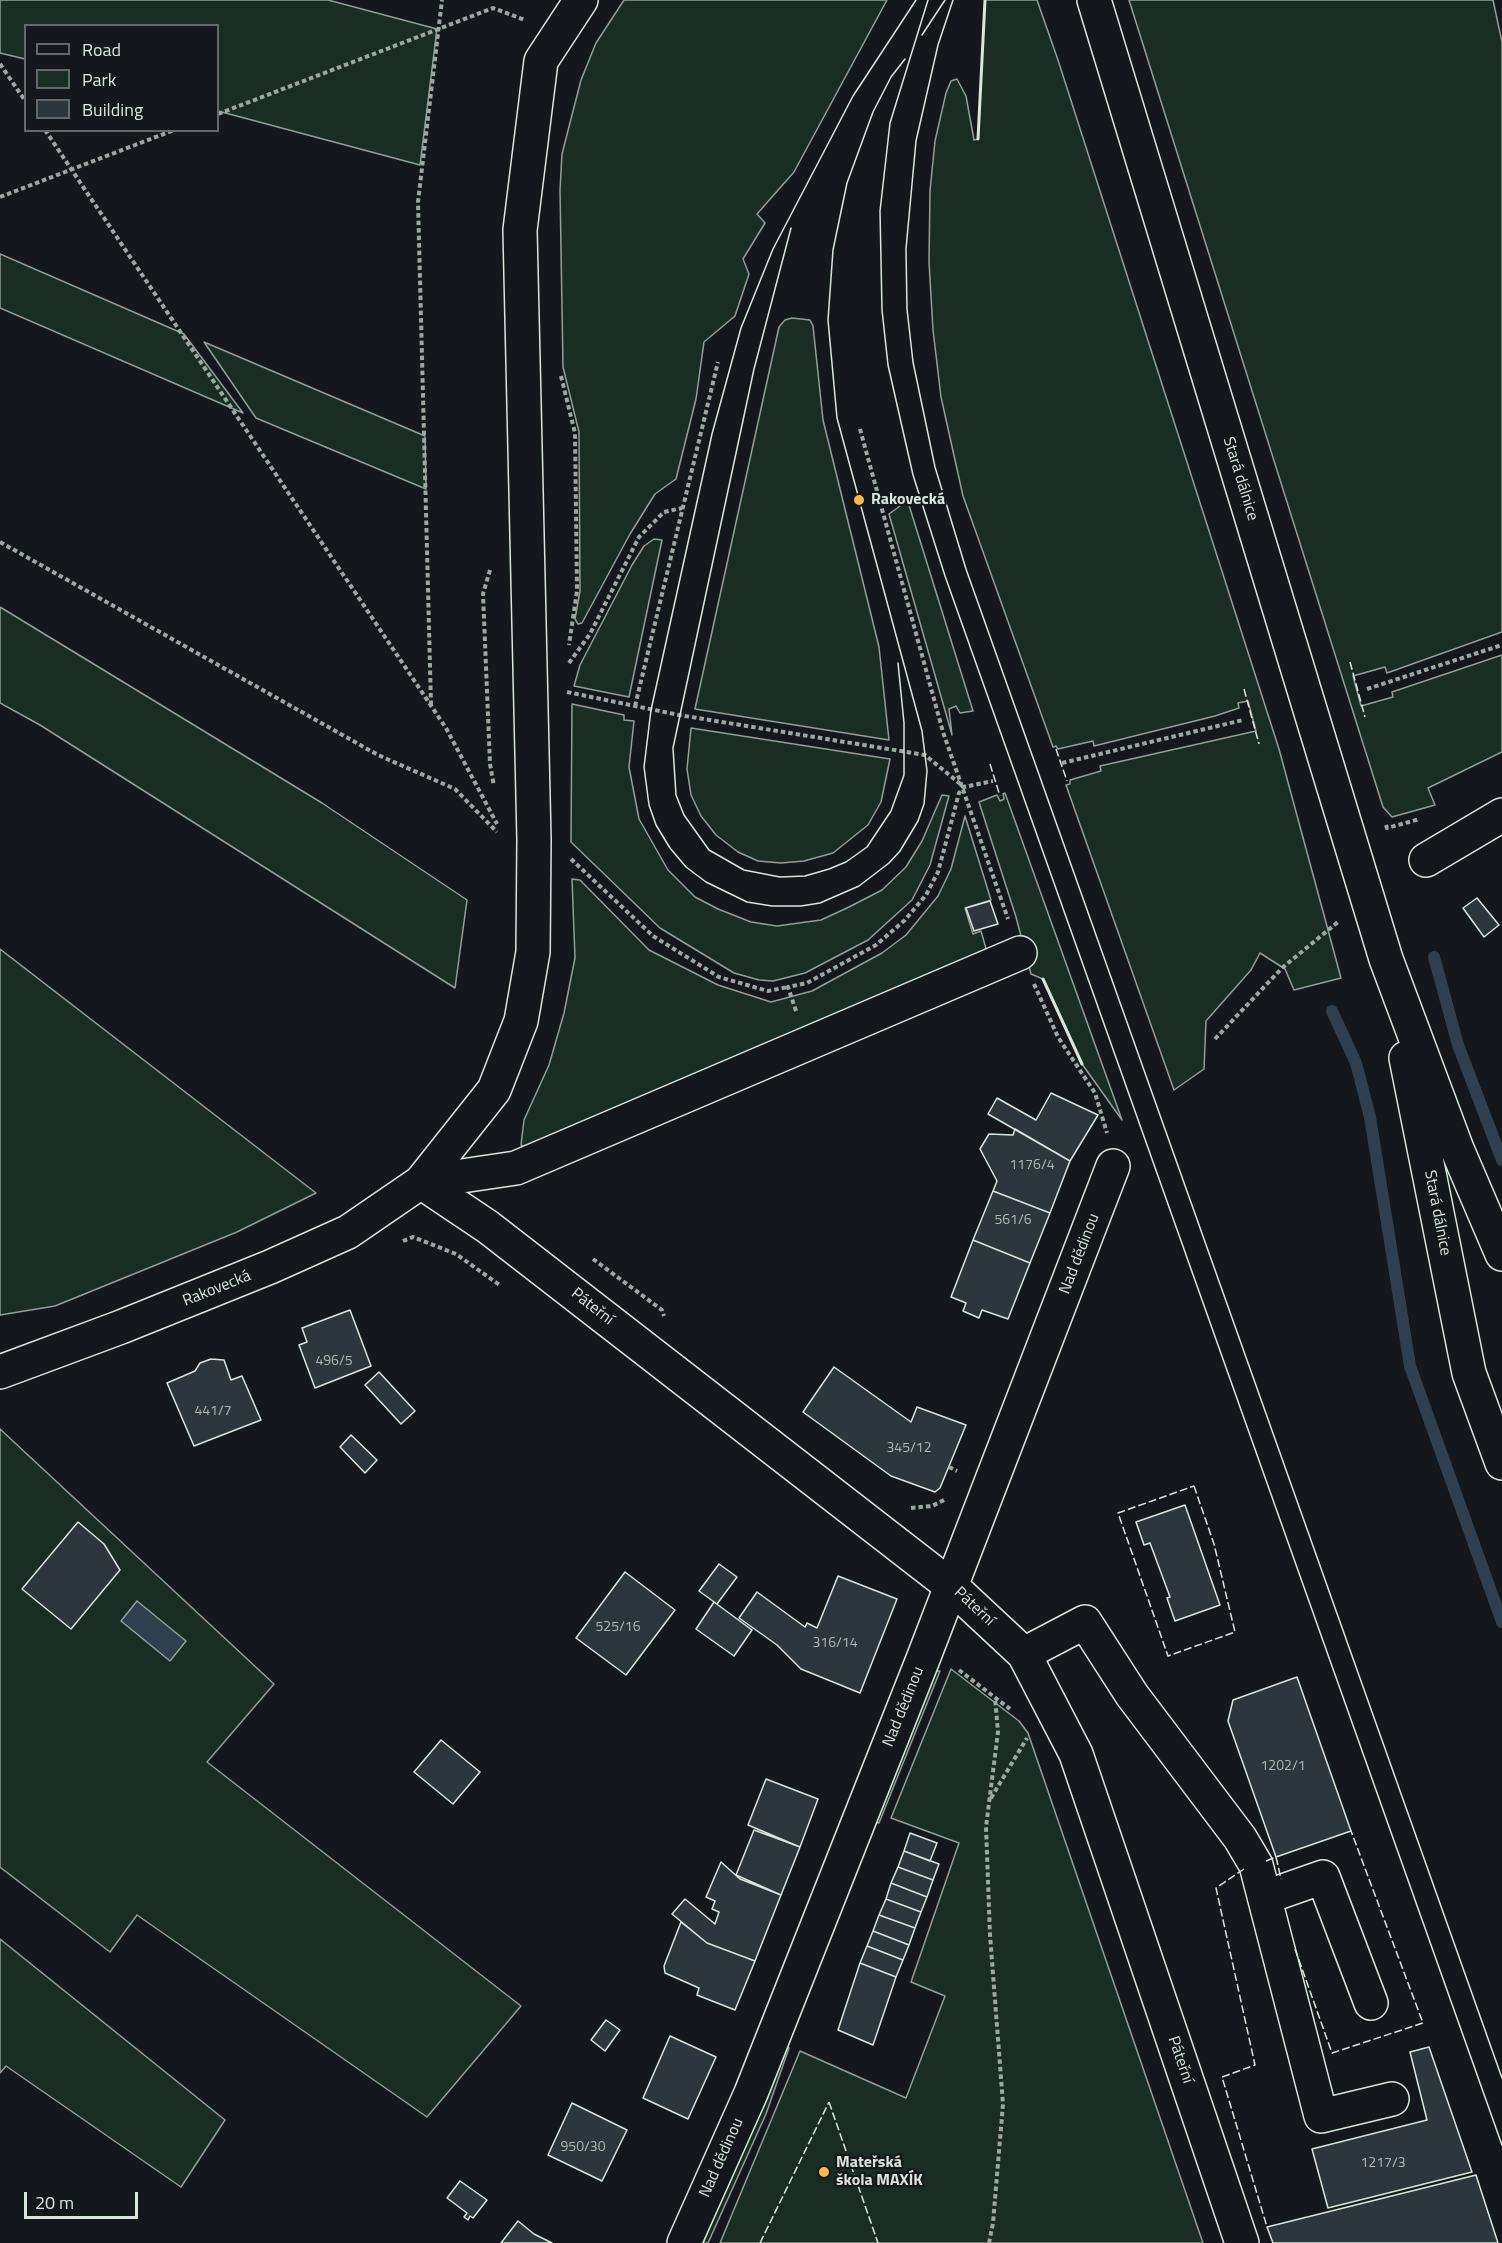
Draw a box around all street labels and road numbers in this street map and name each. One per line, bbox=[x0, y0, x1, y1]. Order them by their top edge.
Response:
street label: Stará dálnice bbox=[1218, 435, 1262, 523]
street label: Stará dálnice bbox=[1419, 1169, 1455, 1257]
street label: Nad dědinou bbox=[1056, 1211, 1104, 1297]
street label: Rakovecká bbox=[180, 1267, 254, 1311]
street label: Páteřní bbox=[567, 1284, 617, 1330]
street label: Páteřní bbox=[950, 1583, 998, 1631]
street label: Nad dědinou bbox=[879, 1664, 929, 1750]
street label: Páteřní bbox=[1163, 2034, 1197, 2086]
street label: Nad dědinou bbox=[696, 2115, 748, 2201]

